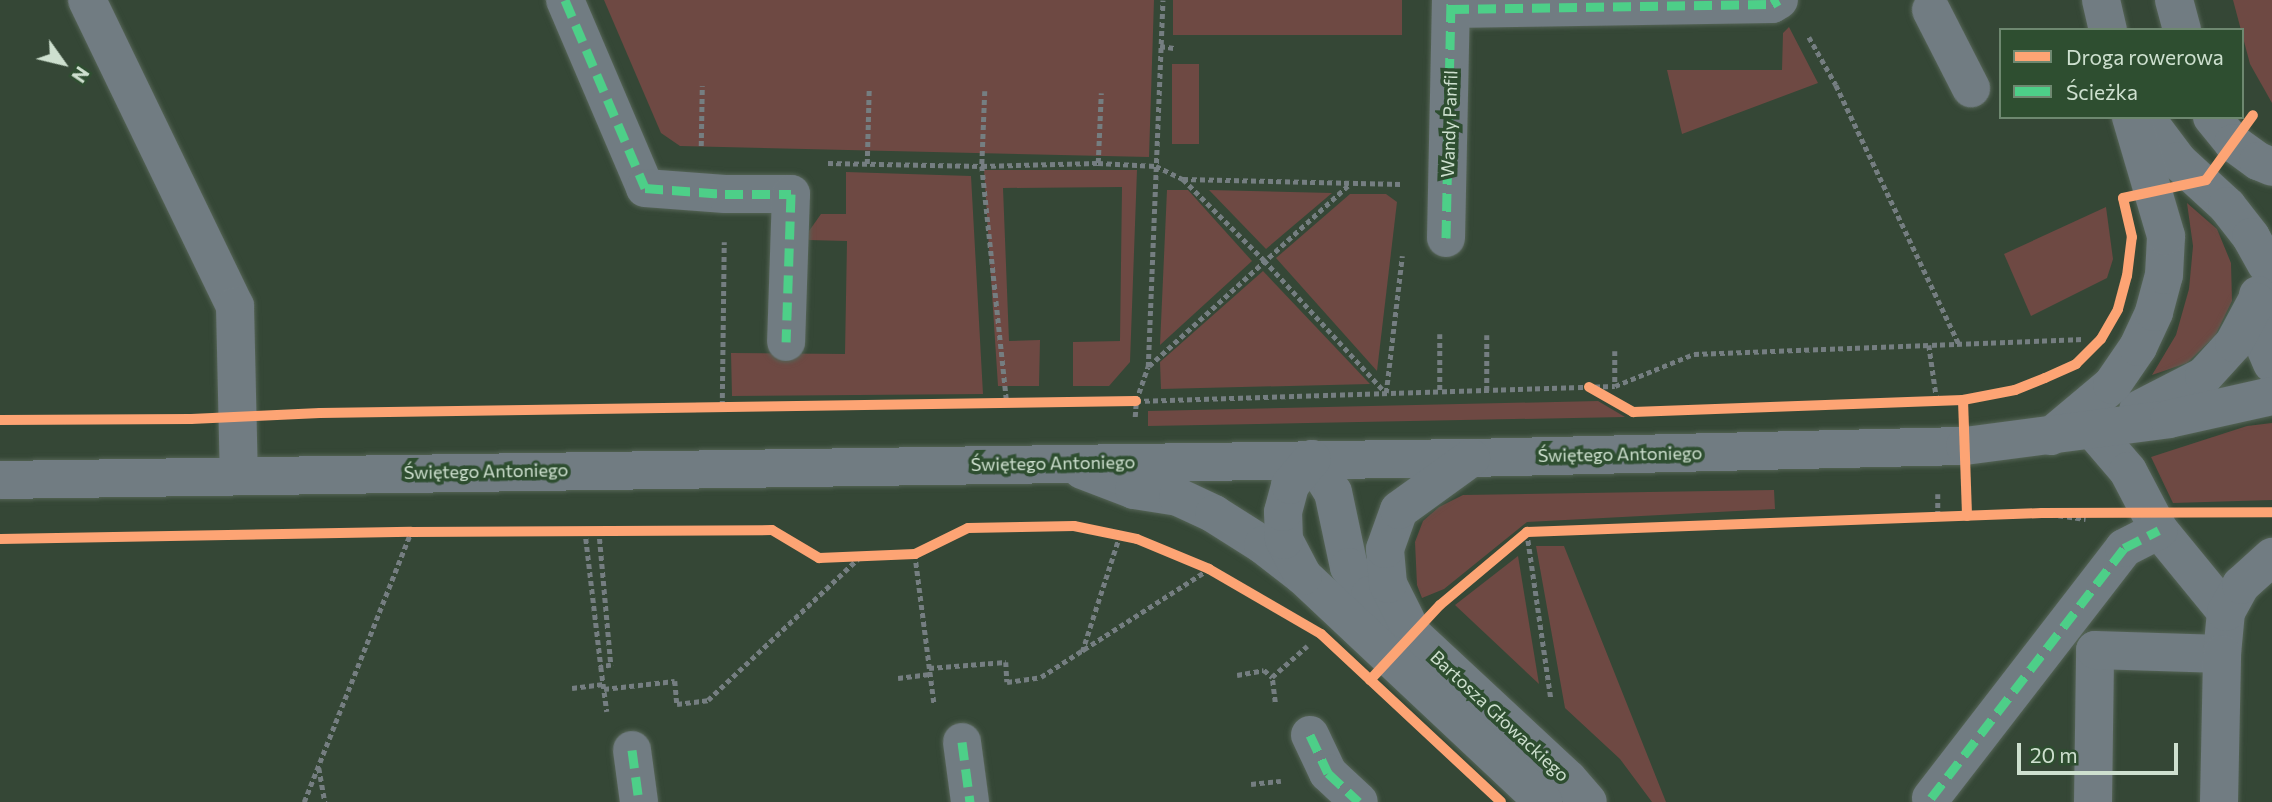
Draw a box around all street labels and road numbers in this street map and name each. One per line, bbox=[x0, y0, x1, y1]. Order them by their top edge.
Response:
street label: Wandy Panfil bbox=[1436, 70, 1462, 178]
street label: Świętego Antoniego bbox=[1538, 442, 1702, 466]
street label: Świętego Antoniego bbox=[971, 451, 1135, 475]
street label: Świętego Antoniego bbox=[404, 459, 568, 483]
street label: Bartosza Głowackiego bbox=[1426, 646, 1574, 786]

